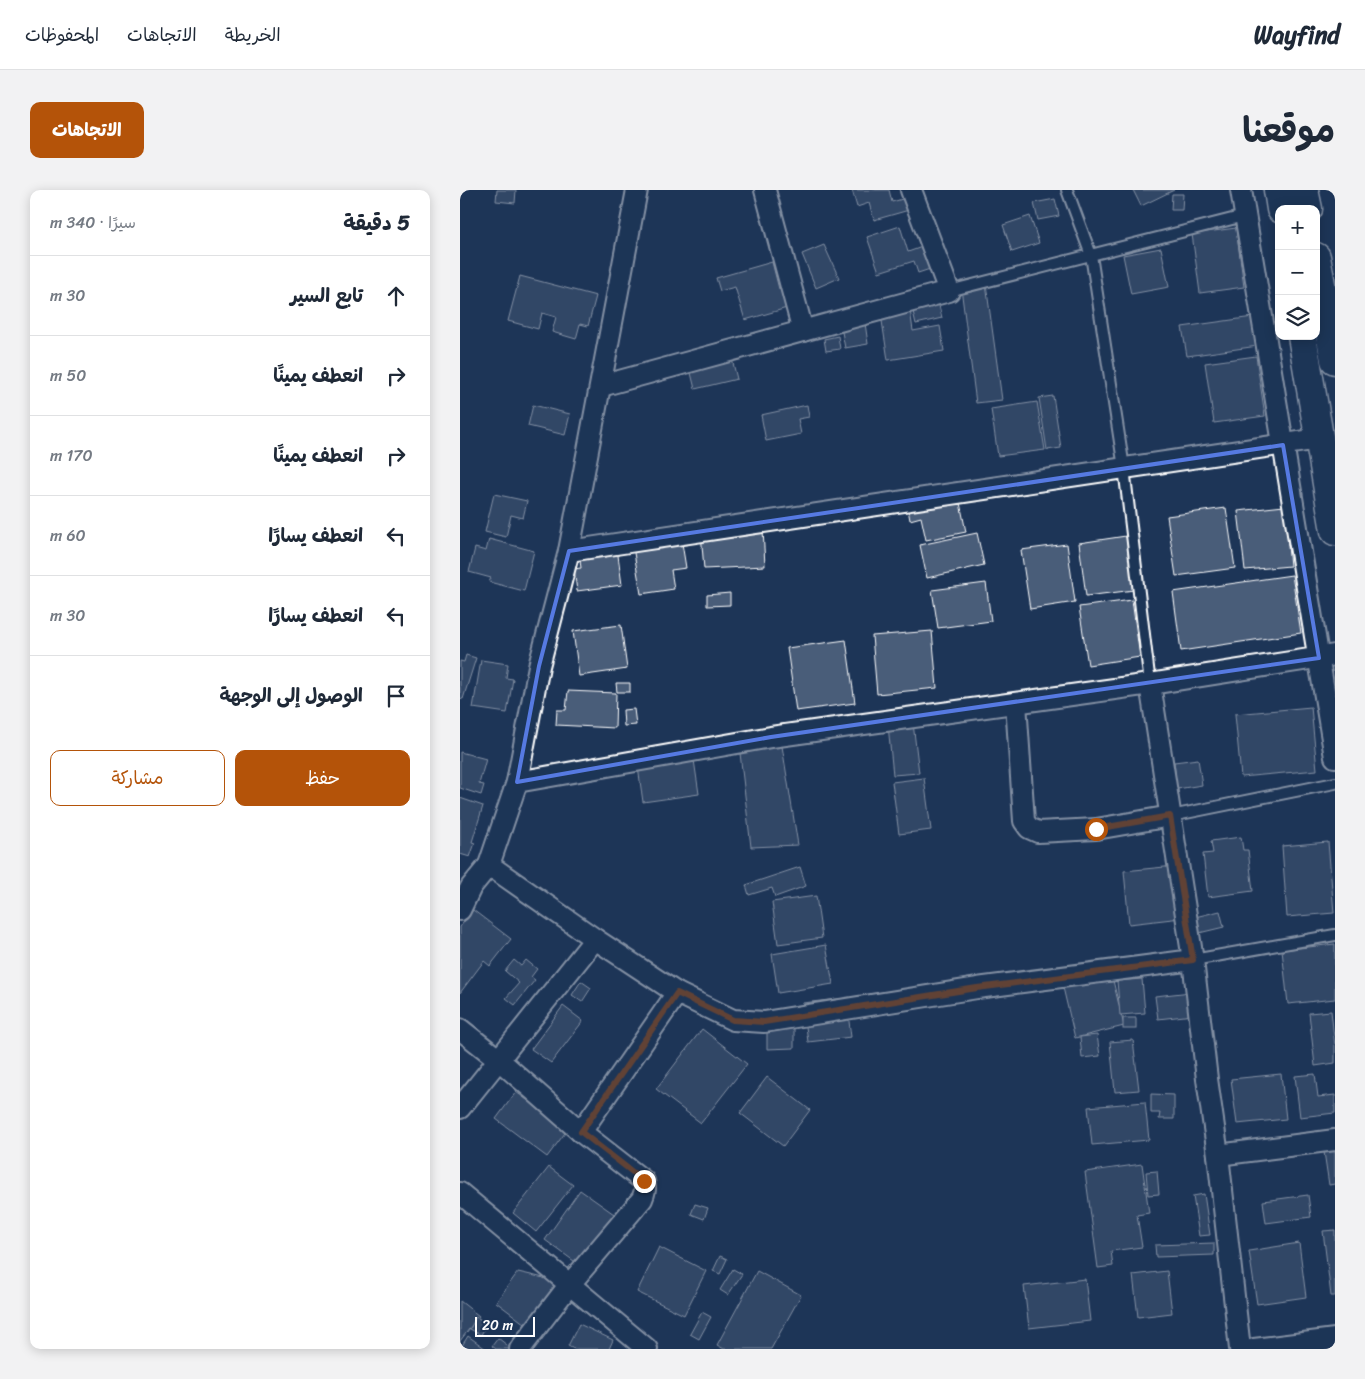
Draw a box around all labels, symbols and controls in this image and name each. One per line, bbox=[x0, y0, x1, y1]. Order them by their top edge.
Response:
text: Wayfind bbox=[1254, 14, 1340, 56]
text: المحفوظات bbox=[25, 19, 99, 51]
text: الاتجاهات bbox=[127, 19, 197, 51]
text: الخريطة bbox=[225, 19, 281, 51]
text: موقعنا bbox=[1242, 99, 1335, 161]
button: الاتجاهات bbox=[30, 102, 144, 158]
text: 5 دقيقة bbox=[343, 204, 410, 242]
map controls bbox=[1275, 205, 1320, 340]
button: + bbox=[1275, 205, 1320, 250]
text: سيرًا · 340 m bbox=[50, 208, 136, 237]
button: − bbox=[1275, 250, 1320, 295]
text: تابع السير bbox=[290, 279, 363, 312]
text: 30 m bbox=[50, 281, 85, 310]
icon: ahead bbox=[382, 282, 410, 310]
button: layers bbox=[1275, 295, 1320, 340]
text: انعطف يمينًا bbox=[273, 359, 363, 392]
text: 50 m bbox=[50, 361, 86, 390]
icon: right bbox=[382, 362, 410, 390]
text: انعطف يمينًا bbox=[273, 439, 363, 472]
text: 170 m bbox=[50, 441, 93, 470]
icon: right bbox=[382, 442, 410, 470]
text: انعطف يسارًا bbox=[268, 519, 363, 552]
text: 60 m bbox=[50, 521, 86, 550]
icon: left bbox=[382, 522, 410, 550]
text: انعطف يسارًا bbox=[268, 599, 363, 632]
text: 30 m bbox=[50, 601, 85, 630]
icon: left bbox=[382, 602, 410, 630]
text: الوصول إلى الوجهة bbox=[220, 679, 363, 712]
icon: arrive bbox=[382, 682, 410, 710]
button: مشاركة bbox=[50, 750, 225, 806]
button: حفظ bbox=[235, 750, 410, 806]
route start bbox=[1085, 818, 1108, 841]
route end bbox=[633, 1170, 656, 1193]
text: 20 m bbox=[482, 1313, 513, 1338]
scale bar bbox=[475, 1314, 535, 1337]

